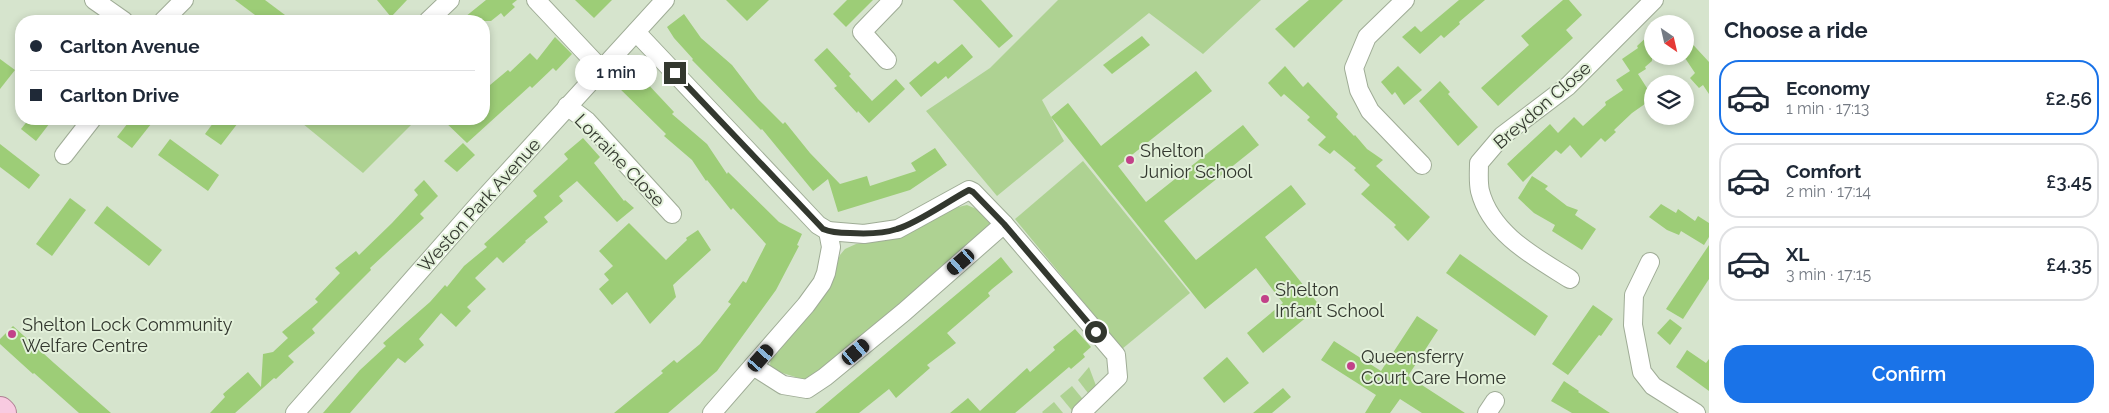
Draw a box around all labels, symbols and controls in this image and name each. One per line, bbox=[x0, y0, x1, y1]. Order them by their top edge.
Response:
north arrow bbox=[1644, 15, 1694, 65]
map controls bbox=[1644, 15, 1694, 125]
text: Choose a ride bbox=[1724, 17, 1868, 43]
text: Carlton Avenue bbox=[60, 35, 200, 57]
callout: 1 min bbox=[575, 56, 658, 90]
street label: Breydon Close bbox=[1489, 57, 1595, 153]
route end bbox=[664, 62, 686, 84]
text: 1 min bbox=[596, 63, 636, 82]
button: layers bbox=[1644, 75, 1694, 125]
icon: car bbox=[1726, 75, 1771, 120]
text: Economy bbox=[1786, 77, 1870, 99]
text: Carlton Drive bbox=[60, 84, 179, 106]
text: £2.56 bbox=[2045, 87, 2092, 109]
text: 1 min · 17:13 bbox=[1786, 99, 1869, 118]
street label: Lorraine Close bbox=[571, 109, 670, 211]
street label: Weston Park Avenue bbox=[413, 134, 545, 276]
place label: Shelton Junior School bbox=[1140, 140, 1253, 182]
marker: Shelton Junior School bbox=[1124, 154, 1136, 166]
icon: car bbox=[1726, 158, 1771, 203]
text: Comfort bbox=[1786, 160, 1861, 182]
text: £3.45 bbox=[2046, 170, 2092, 192]
text: 2 min · 17:14 bbox=[1786, 182, 1871, 201]
icon: car bbox=[1726, 241, 1771, 286]
text: XL bbox=[1786, 243, 1809, 265]
car bbox=[944, 246, 977, 278]
text: £4.35 bbox=[2046, 253, 2092, 275]
text: 3 min · 17:15 bbox=[1786, 265, 1871, 284]
place label: Shelton Infant School bbox=[1275, 279, 1384, 321]
marker: Shelton Infant School bbox=[1259, 293, 1271, 305]
place label: Shelton Lock Community Welfare Centre bbox=[22, 314, 233, 356]
route start bbox=[1085, 321, 1107, 343]
marker: Shelton Lock Community Welfare Centre bbox=[6, 328, 18, 340]
car bbox=[839, 337, 872, 367]
car bbox=[745, 342, 776, 374]
button: Confirm bbox=[1724, 345, 2094, 403]
place label: Queensferry Court Care Home bbox=[1361, 346, 1506, 388]
marker: Queensferry Court Care Home bbox=[1345, 360, 1357, 372]

